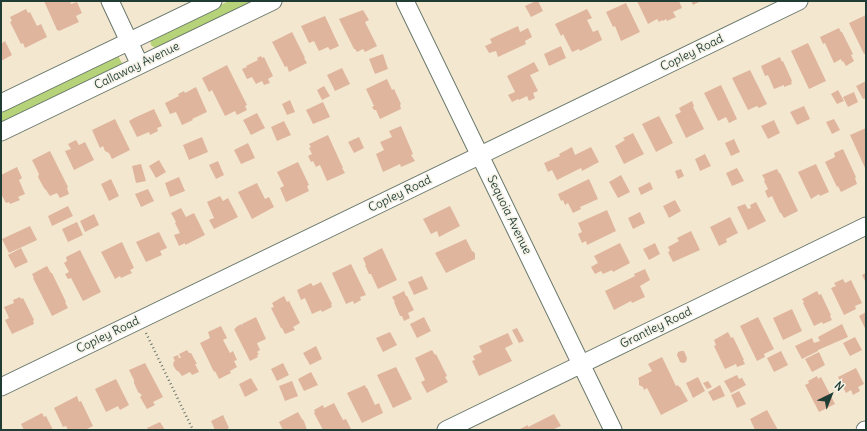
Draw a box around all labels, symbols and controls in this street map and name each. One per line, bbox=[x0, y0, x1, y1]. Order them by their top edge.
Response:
street label: Copley Road bbox=[658, 32, 726, 74]
street label: Callaway Avenue bbox=[92, 39, 182, 93]
street label: Copley Road bbox=[366, 173, 434, 215]
street label: Sequoia Avenue bbox=[484, 173, 534, 257]
street label: Grantley Road bbox=[618, 304, 694, 352]
street label: Copley Road bbox=[74, 314, 142, 356]
north arrow bbox=[811, 375, 851, 415]
text: N bbox=[832, 379, 847, 394]

